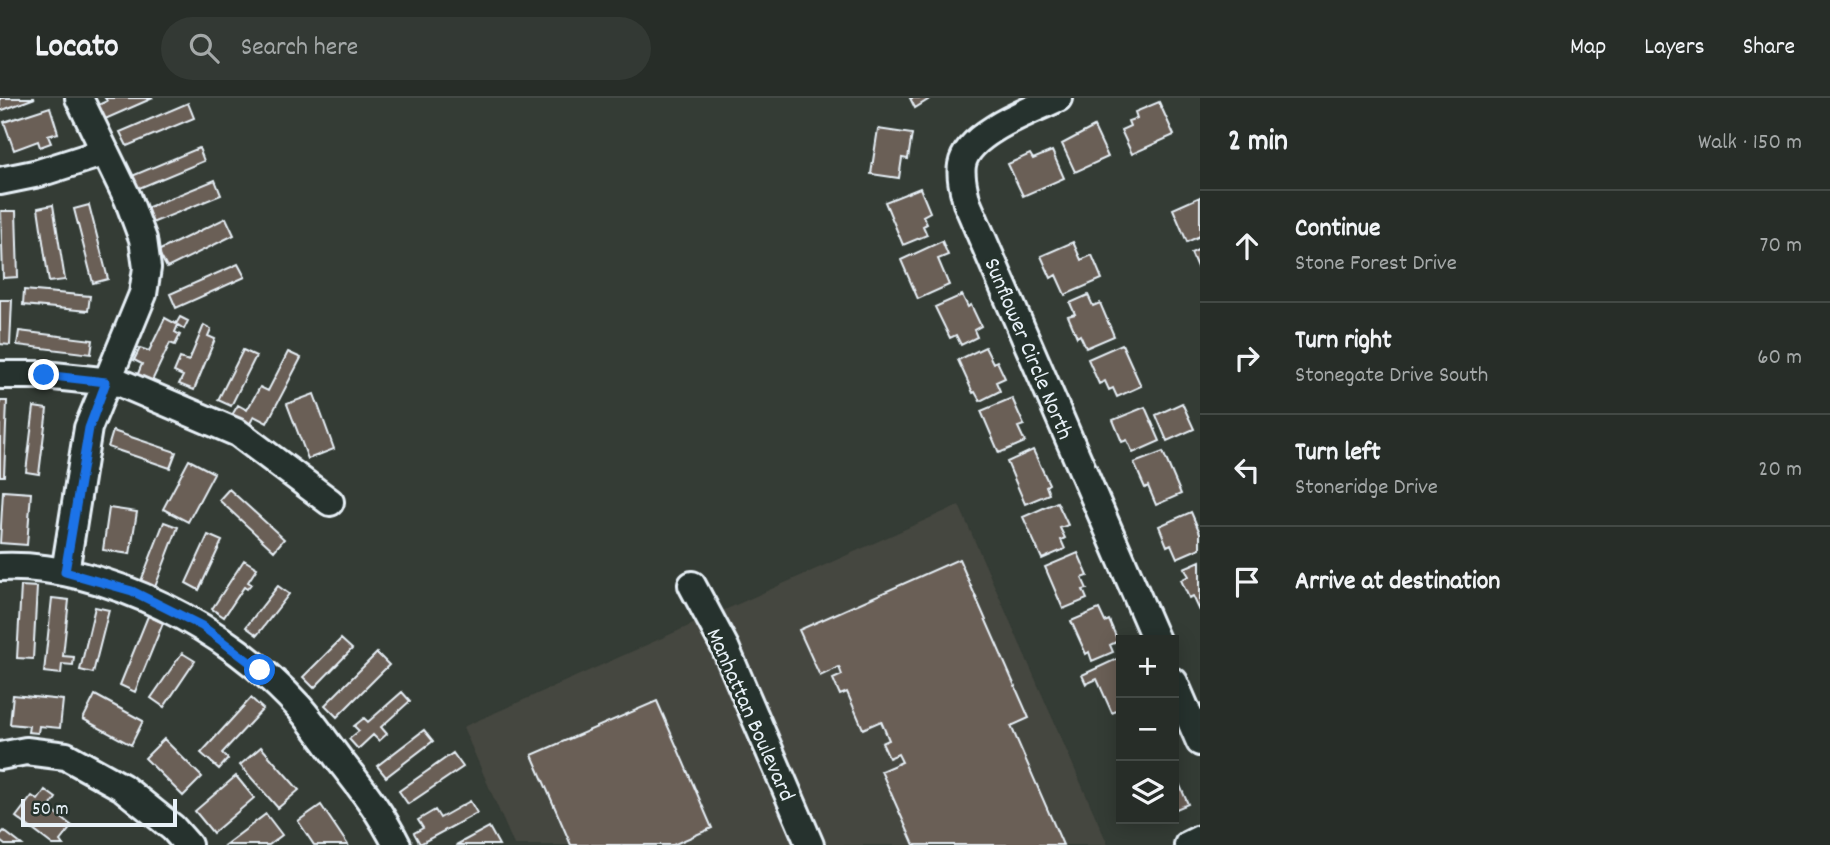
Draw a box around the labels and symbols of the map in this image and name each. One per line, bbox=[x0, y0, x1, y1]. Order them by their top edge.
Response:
street label: Sunflower Circle North bbox=[974, 253, 1080, 445]
route end bbox=[28, 359, 59, 390]
street label: Manhattan Boulevard bbox=[696, 624, 802, 807]
route start bbox=[244, 654, 275, 685]
scale bar bbox=[21, 796, 177, 828]

